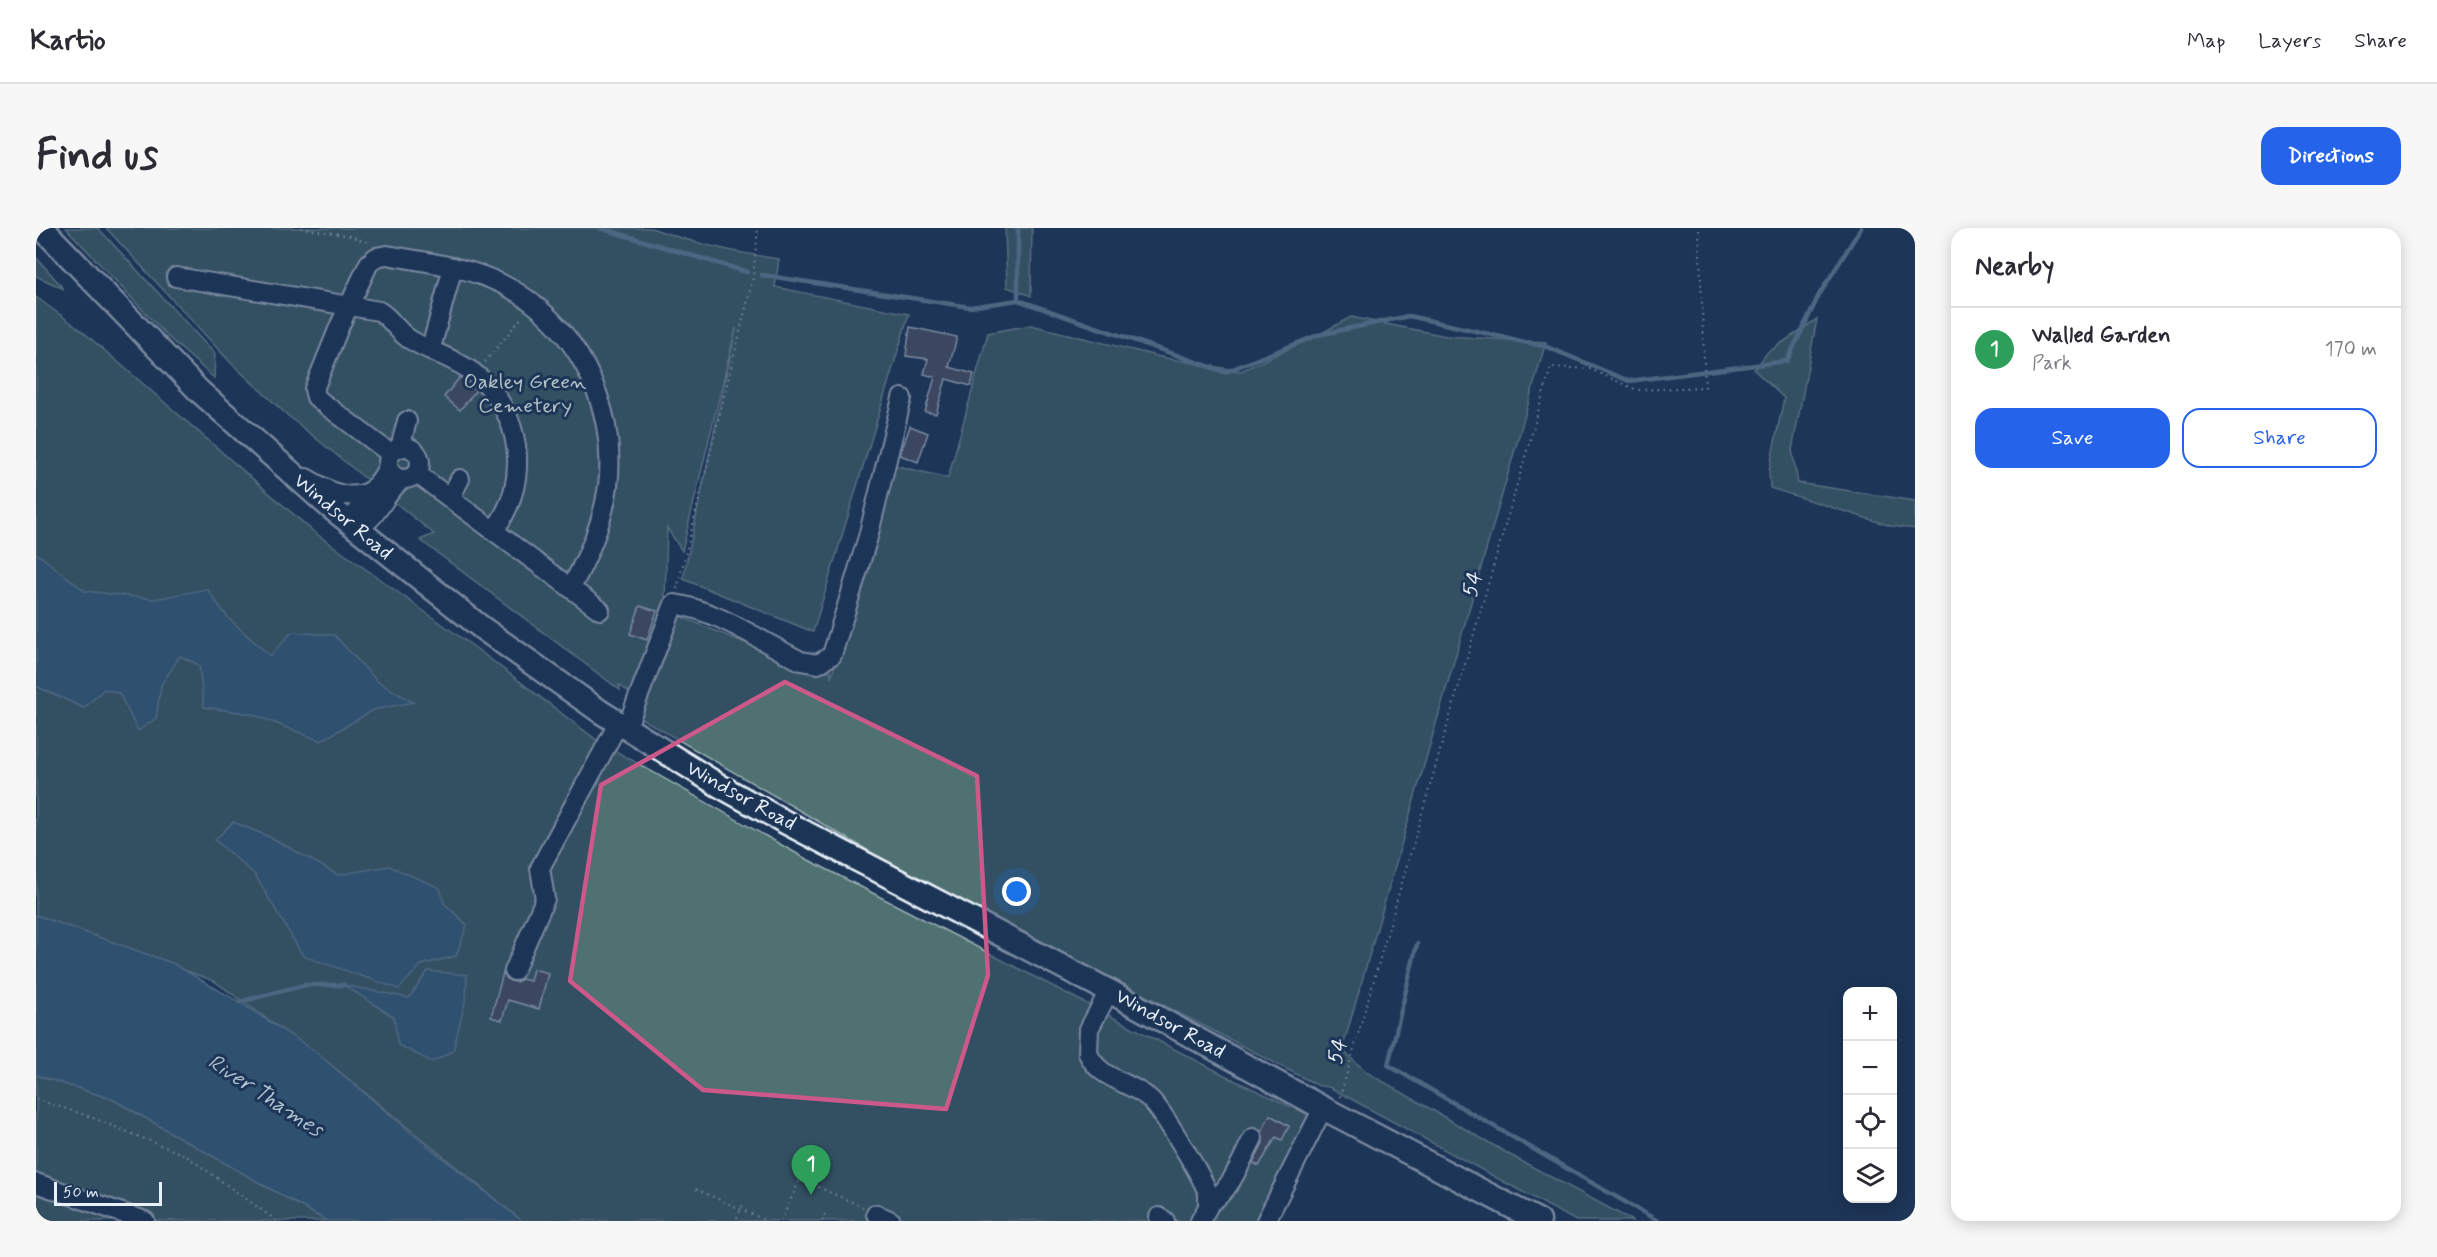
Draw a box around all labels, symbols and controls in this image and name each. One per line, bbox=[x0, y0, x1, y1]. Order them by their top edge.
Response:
text: Kartio bbox=[30, 23, 106, 60]
text: Map bbox=[2187, 27, 2225, 55]
text: Layers bbox=[2258, 27, 2321, 55]
text: Share bbox=[2354, 27, 2407, 55]
button: Directions bbox=[2261, 127, 2401, 185]
text: Find us bbox=[36, 129, 158, 184]
text: Nearby bbox=[1975, 250, 2054, 284]
text: Walled Garden bbox=[2032, 322, 2171, 350]
text: 1 bbox=[1990, 336, 1999, 363]
text: 170 m bbox=[2325, 336, 2377, 363]
text: Park bbox=[2032, 350, 2072, 377]
park label: Oakley Green Cemetery bbox=[464, 368, 587, 420]
button: Save bbox=[1975, 408, 2170, 468]
button: Share bbox=[2182, 408, 2377, 468]
street label: Windsor Road bbox=[287, 467, 399, 567]
street label: 54 bbox=[1456, 568, 1490, 600]
street label: Windsor Road bbox=[681, 754, 801, 838]
your location bbox=[1002, 877, 1031, 906]
street label: Windsor Road bbox=[1110, 982, 1230, 1066]
map controls bbox=[1843, 987, 1897, 1203]
button: + bbox=[1843, 987, 1897, 1041]
street label: 54 bbox=[1321, 1035, 1355, 1067]
button: − bbox=[1843, 1041, 1897, 1095]
water label: River Thames bbox=[202, 1048, 330, 1145]
button: locate bbox=[1843, 1095, 1897, 1149]
pin: 1 bbox=[792, 1146, 830, 1195]
button: layers bbox=[1843, 1149, 1897, 1203]
scale bar bbox=[54, 1179, 162, 1206]
text: 50 m bbox=[63, 1182, 99, 1203]

